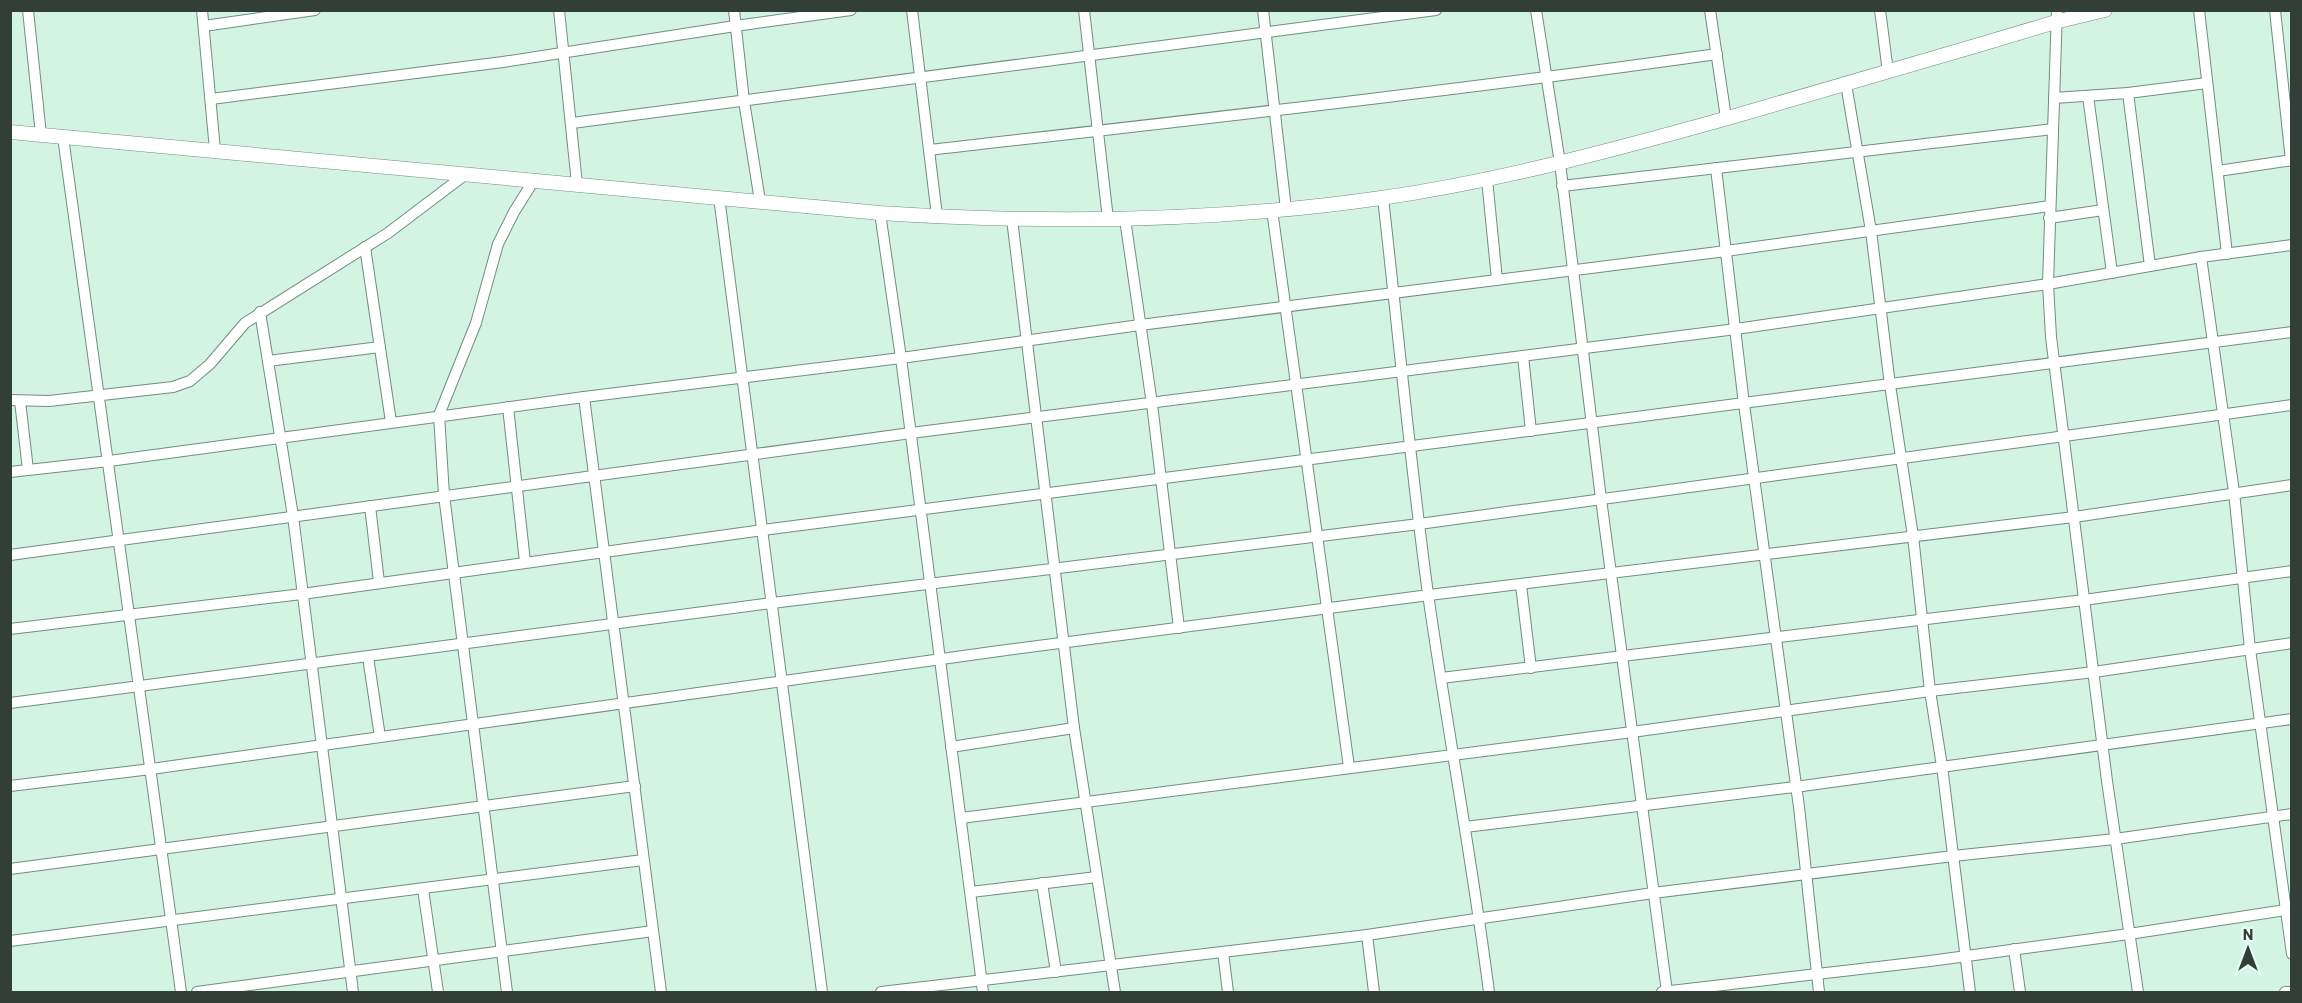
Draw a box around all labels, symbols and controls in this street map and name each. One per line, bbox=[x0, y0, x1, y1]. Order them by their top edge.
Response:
north arrow bbox=[2218, 919, 2278, 979]
text: N bbox=[2243, 924, 2253, 943]

